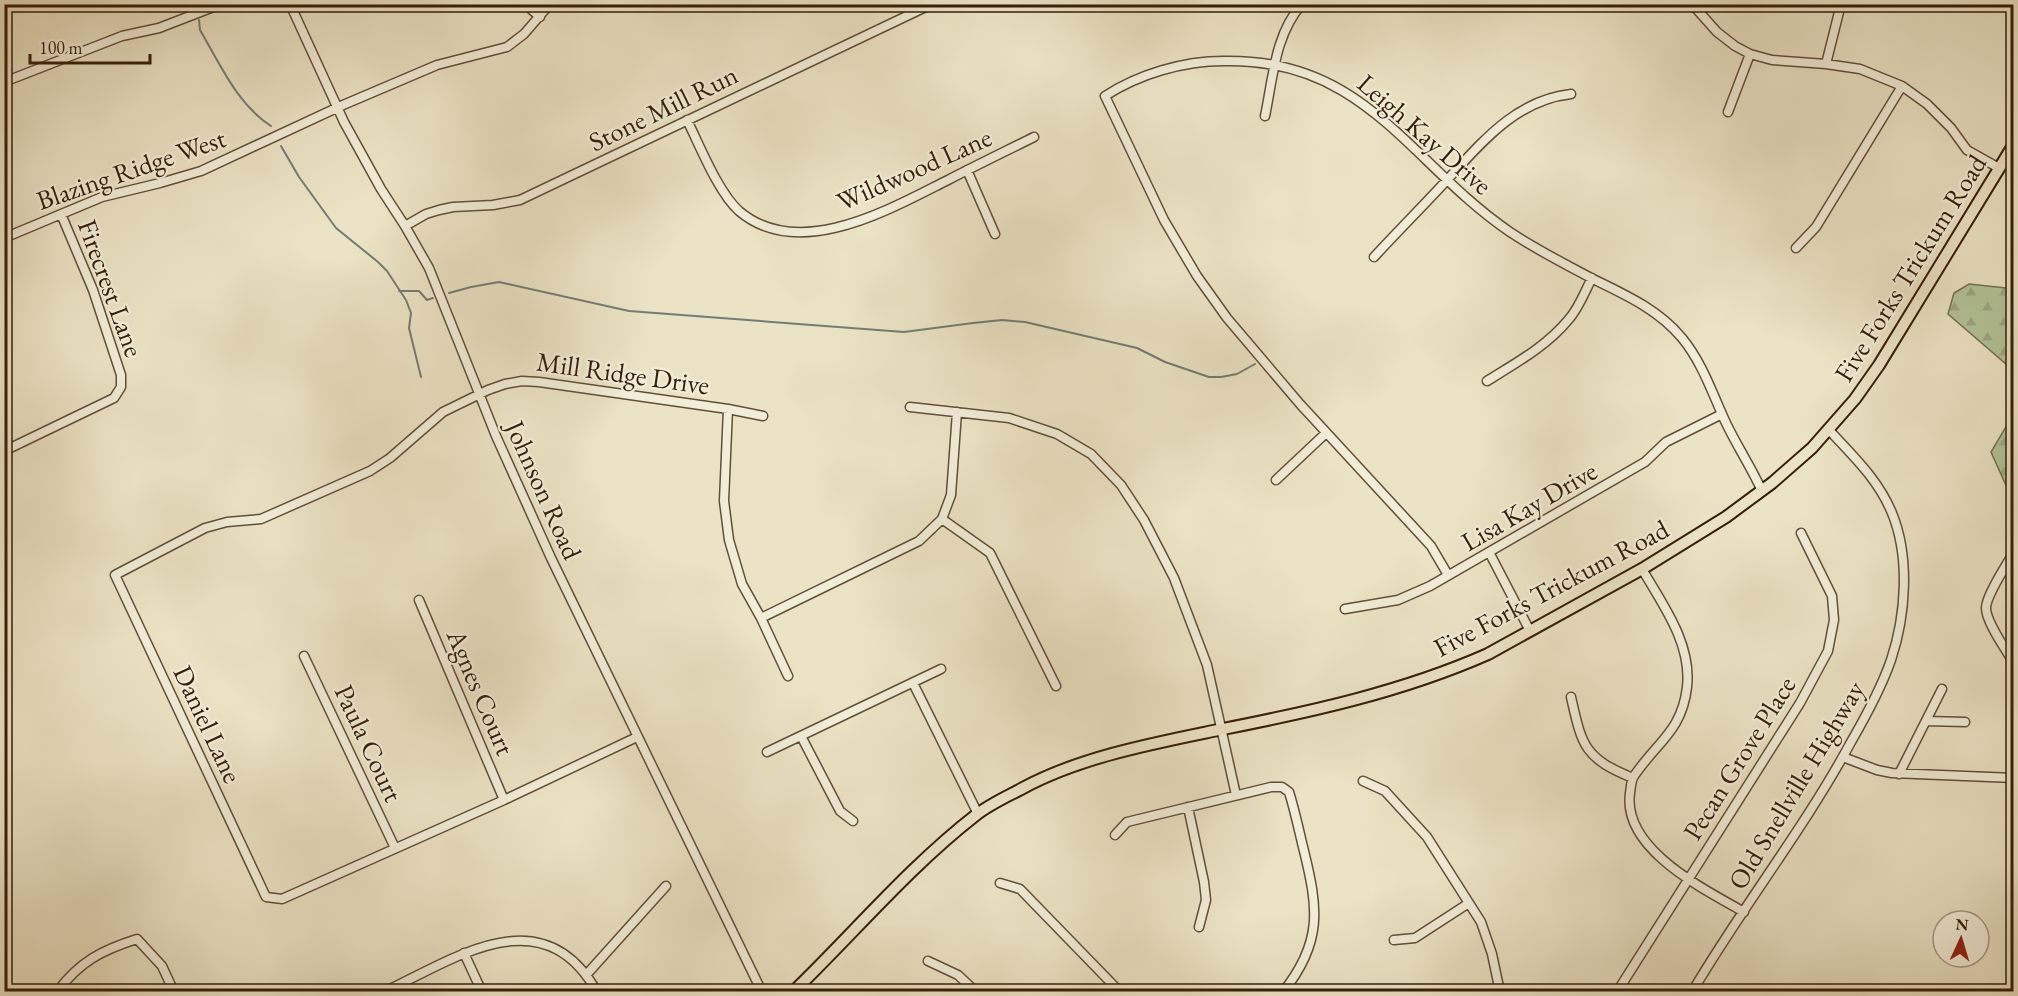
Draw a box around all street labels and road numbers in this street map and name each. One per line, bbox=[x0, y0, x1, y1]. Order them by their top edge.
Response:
street label: Stone Mill Run bbox=[583, 57, 743, 159]
street label: Leigh Kay Drive bbox=[1350, 66, 1500, 202]
street label: Wildwood Lane bbox=[831, 119, 997, 219]
street label: Blazing Ridge West bbox=[32, 120, 231, 218]
street label: Five Forks Trickum Road bbox=[1826, 148, 1994, 388]
street label: Firecrest Lane bbox=[70, 214, 152, 362]
street label: Mill Ridge Drive bbox=[534, 344, 712, 402]
street label: Johnson Road bbox=[497, 413, 590, 565]
street label: Lisa Kay Drive bbox=[1455, 453, 1603, 559]
street label: Five Forks Trickum Road bbox=[1427, 511, 1675, 665]
street label: Agnes Court bbox=[438, 623, 523, 761]
street label: Daniel Lane bbox=[166, 660, 250, 788]
street label: Pecan Grove Place bbox=[1675, 670, 1803, 846]
street label: Old Snellville Highway bbox=[1720, 674, 1872, 896]
street label: Paula Court bbox=[327, 679, 412, 808]

